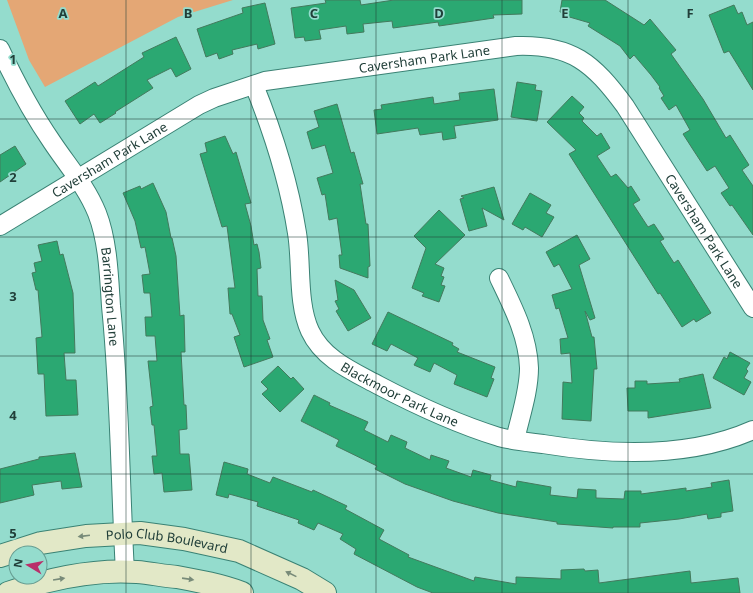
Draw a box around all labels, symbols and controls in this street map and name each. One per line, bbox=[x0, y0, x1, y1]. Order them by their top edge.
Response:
text: A bbox=[59, 4, 68, 22]
text: B bbox=[184, 4, 192, 22]
text: C bbox=[310, 4, 318, 22]
text: D bbox=[434, 4, 444, 22]
text: E bbox=[561, 4, 569, 22]
text: F bbox=[686, 4, 694, 22]
street label: Caversham Park Lane bbox=[357, 41, 491, 77]
text: 1 bbox=[9, 50, 17, 68]
street label: Caversham Park Lane bbox=[48, 117, 171, 202]
text: 2 bbox=[9, 168, 17, 186]
street label: Caversham Park Lane bbox=[661, 170, 747, 292]
street label: Barrington Lane bbox=[97, 246, 124, 347]
text: 3 bbox=[9, 287, 17, 305]
street label: Blackmoor Park Lane bbox=[337, 358, 461, 431]
text: 4 bbox=[9, 406, 17, 424]
text: 5 bbox=[9, 524, 17, 542]
street label: Polo Club Boulevard bbox=[105, 524, 229, 557]
one-way arrow bbox=[78, 533, 90, 539]
north arrow bbox=[8, 545, 48, 585]
text: N bbox=[9, 557, 26, 569]
one-way arrow bbox=[286, 571, 297, 577]
one-way arrow bbox=[53, 576, 65, 582]
one-way arrow bbox=[182, 576, 194, 582]

